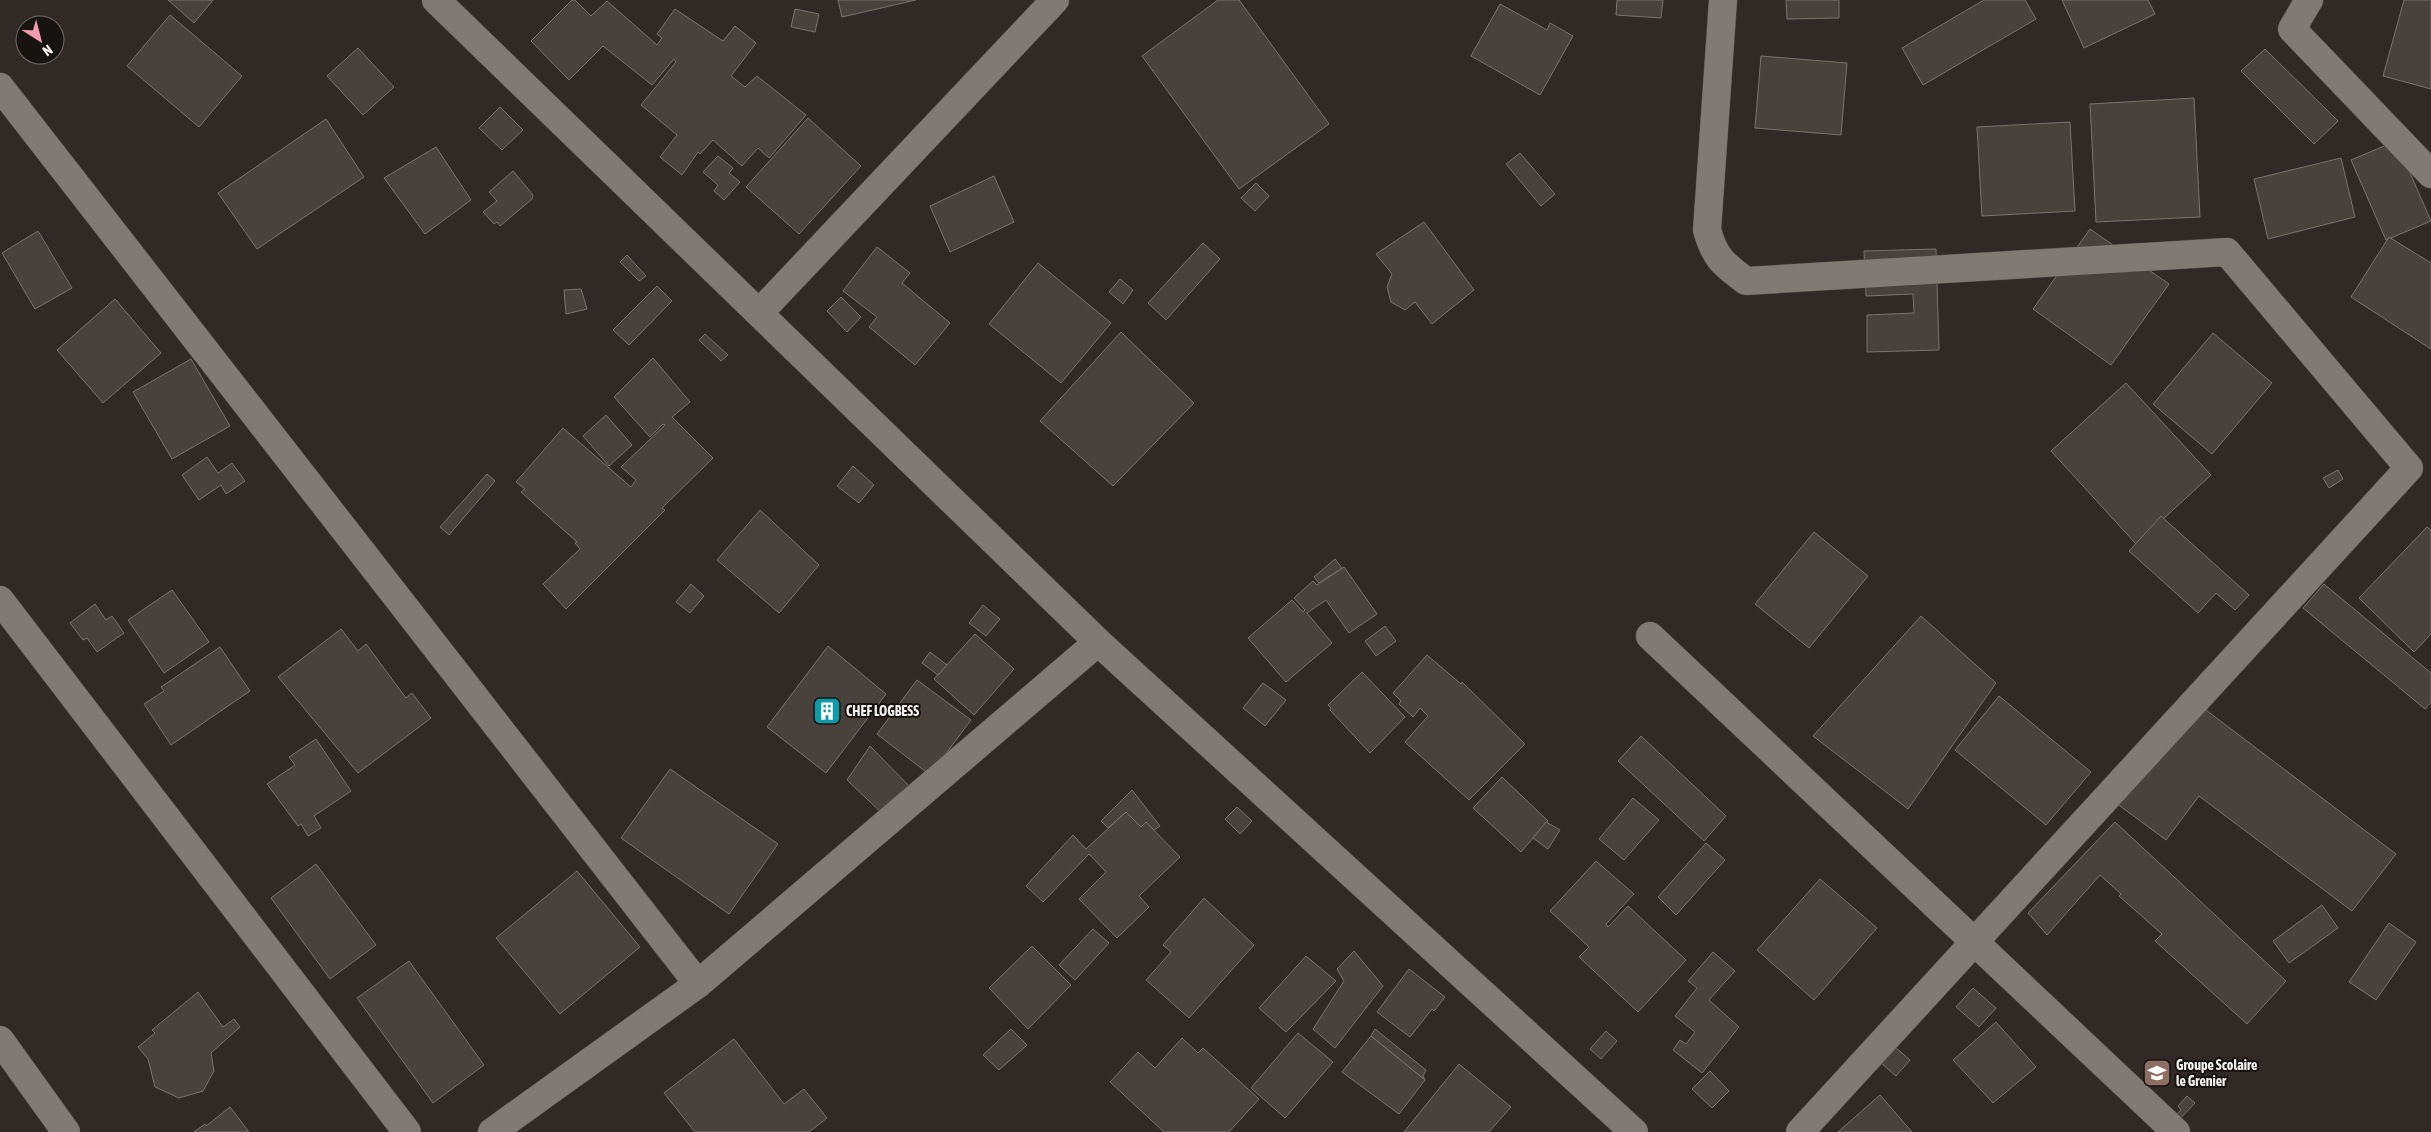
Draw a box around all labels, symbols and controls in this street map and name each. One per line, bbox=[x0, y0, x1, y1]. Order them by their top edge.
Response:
north arrow bbox=[15, 15, 65, 65]
text: N bbox=[40, 42, 56, 59]
building icon: CHEF LOGBESS bbox=[812, 696, 842, 726]
place label: CHEF LOGBESS bbox=[846, 703, 919, 719]
place label: Groupe Scolaire le Grenier bbox=[2176, 1057, 2257, 1089]
school or university icon: Groupe Scolaire le Grenier bbox=[2142, 1058, 2172, 1088]

